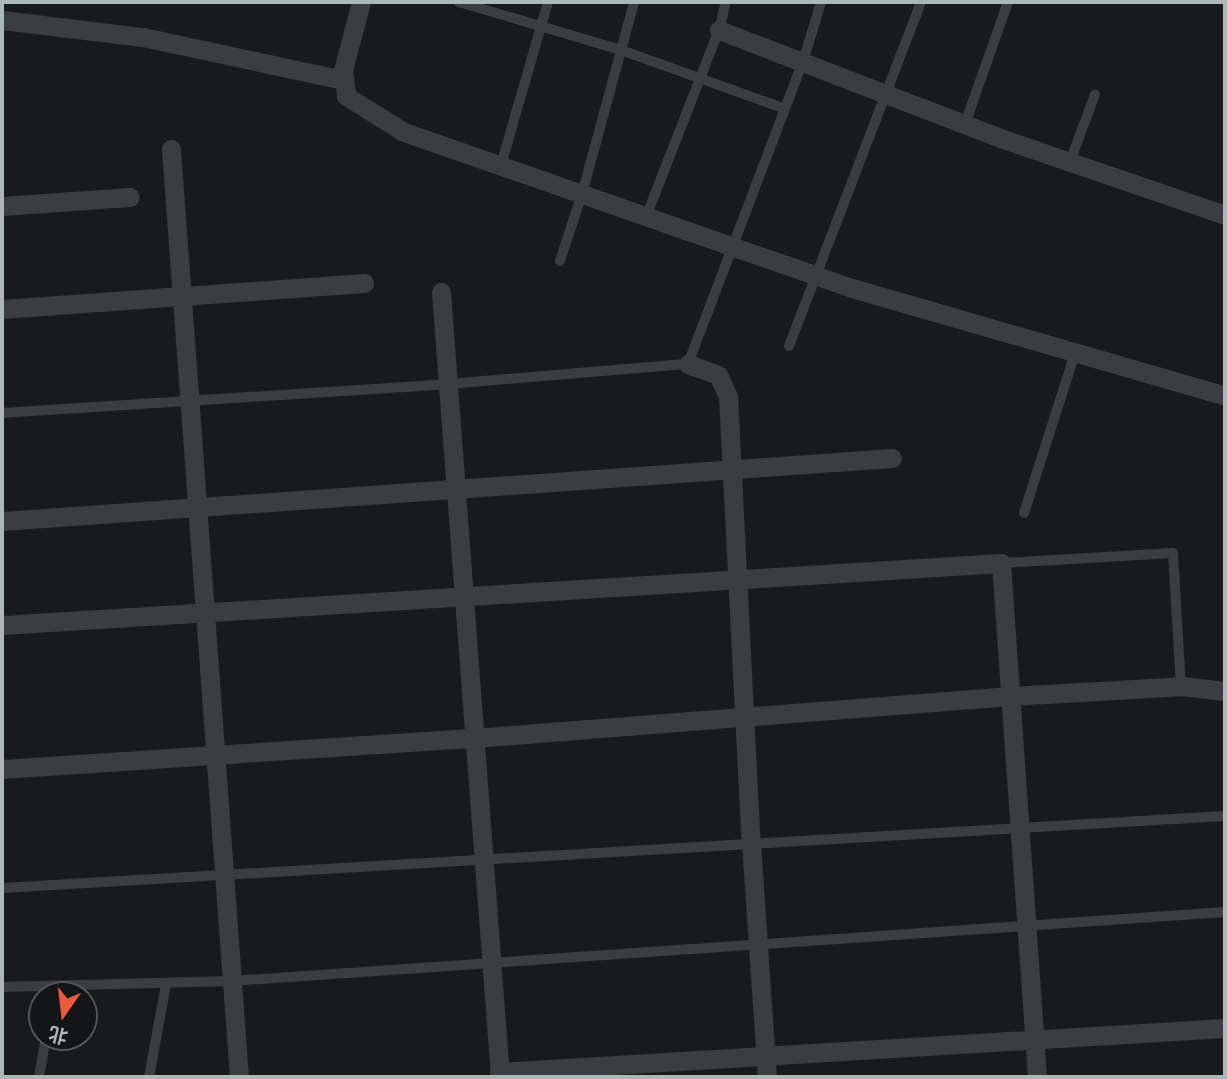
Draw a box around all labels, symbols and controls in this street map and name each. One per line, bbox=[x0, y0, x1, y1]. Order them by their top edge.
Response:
north arrow bbox=[28, 981, 98, 1051]
text: 北 bbox=[46, 1020, 71, 1048]

